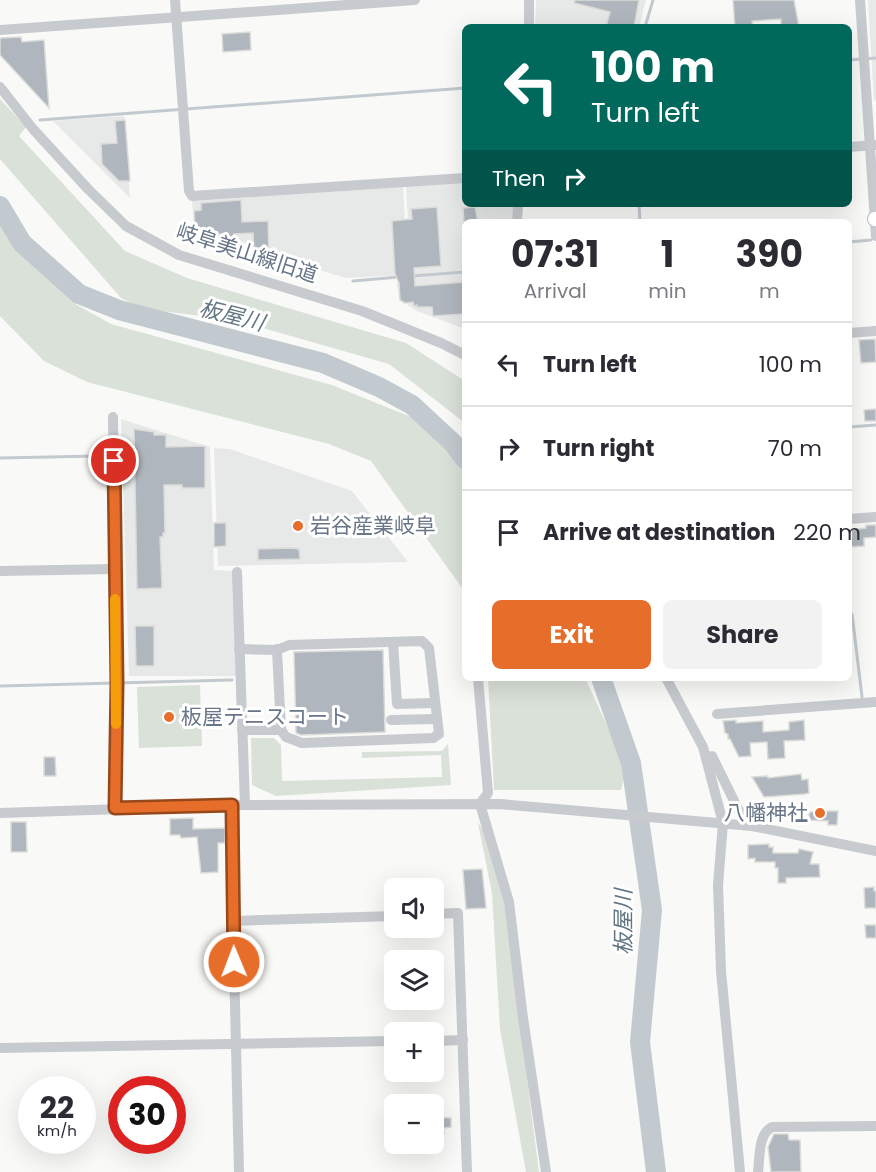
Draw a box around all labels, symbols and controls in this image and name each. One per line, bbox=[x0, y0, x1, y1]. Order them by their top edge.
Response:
text: 100 m bbox=[591, 38, 715, 97]
icon: left bbox=[492, 48, 570, 126]
text: Turn left bbox=[591, 94, 700, 131]
icon: right bbox=[558, 162, 591, 195]
text: Then bbox=[492, 163, 546, 194]
street label: 岐阜美山線旧道 bbox=[173, 216, 322, 289]
text: 07:31 bbox=[511, 229, 599, 280]
text: 1 bbox=[661, 229, 674, 280]
text: 390 bbox=[736, 229, 803, 280]
text: Arrival bbox=[524, 277, 587, 305]
text: min bbox=[648, 277, 687, 305]
text: m bbox=[759, 277, 780, 305]
water label: 板屋川 bbox=[196, 292, 270, 339]
icon: left bbox=[492, 348, 525, 381]
text: Turn left bbox=[543, 349, 637, 380]
text: 100 m bbox=[759, 349, 822, 380]
icon: right bbox=[492, 432, 525, 465]
text: Turn right bbox=[543, 433, 654, 464]
text: 70 m bbox=[768, 433, 822, 464]
pin bbox=[88, 435, 139, 486]
icon: arrive bbox=[97, 444, 130, 477]
place label: 岩谷産業岐阜 bbox=[310, 511, 436, 540]
icon: arrive bbox=[492, 516, 525, 549]
text: Arrive at destination bbox=[543, 517, 775, 548]
text: 220 m bbox=[793, 517, 861, 548]
marker: 岩谷産業岐阜 bbox=[291, 519, 305, 533]
button: Exit bbox=[492, 600, 651, 669]
button: Share bbox=[663, 600, 822, 669]
place label: 板屋テニスコート bbox=[181, 702, 349, 731]
marker: 板屋テニスコート bbox=[162, 710, 176, 724]
place label: 八幡神社 bbox=[724, 798, 808, 827]
marker: 八幡神社 bbox=[813, 806, 827, 820]
map controls bbox=[384, 878, 444, 1154]
button: sound bbox=[384, 878, 444, 938]
water label: 板屋川 bbox=[608, 887, 639, 955]
position arrow bbox=[202, 930, 266, 994]
button: layers bbox=[384, 950, 444, 1010]
button: + bbox=[384, 1022, 444, 1082]
speed limit sign: 30 bbox=[108, 1076, 186, 1154]
text: 22 bbox=[40, 1086, 74, 1129]
button: − bbox=[384, 1094, 444, 1154]
text: km/h bbox=[37, 1120, 77, 1141]

